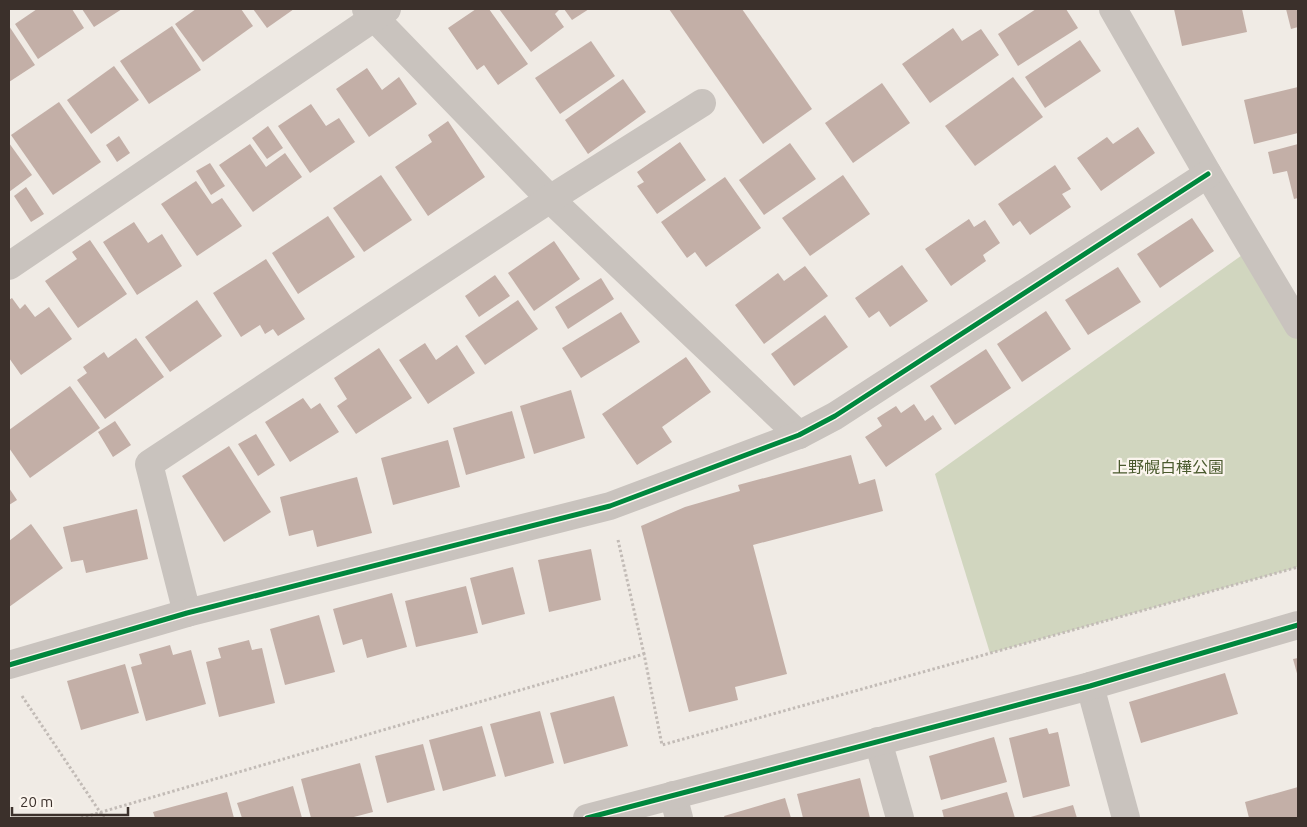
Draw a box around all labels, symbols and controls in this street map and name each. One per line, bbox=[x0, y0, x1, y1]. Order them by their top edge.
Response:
park label: 上野幌白樺公園 bbox=[1112, 458, 1224, 476]
scale bar bbox=[12, 784, 129, 816]
text: 20 m bbox=[20, 793, 53, 810]

